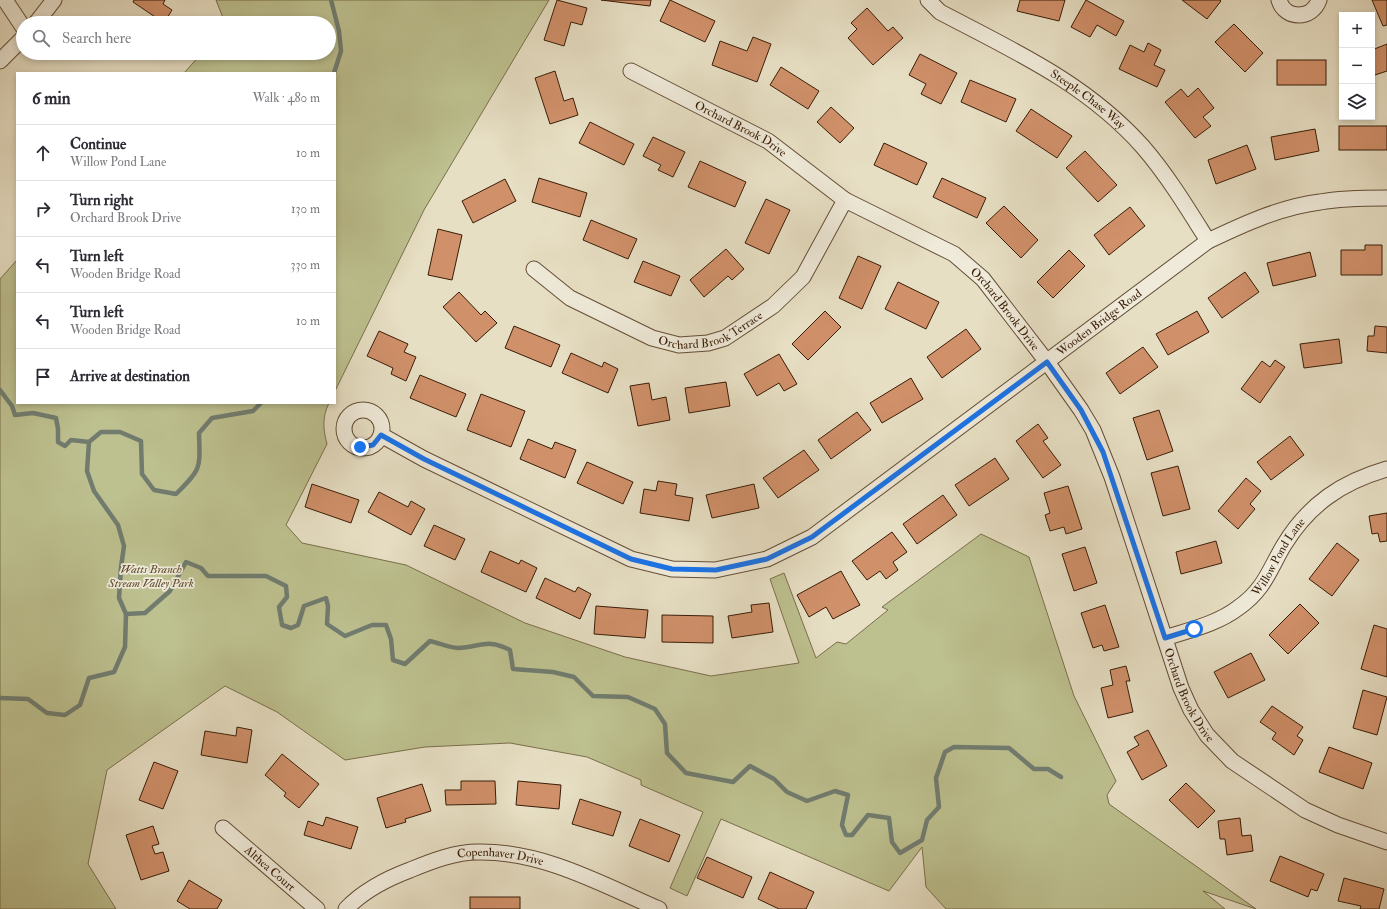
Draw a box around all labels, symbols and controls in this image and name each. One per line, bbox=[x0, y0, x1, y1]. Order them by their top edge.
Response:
map controls bbox=[1339, 12, 1375, 120]
button: + bbox=[1339, 12, 1375, 48]
search box bbox=[16, 16, 336, 60]
icon: search bbox=[30, 27, 52, 49]
text: Search here bbox=[62, 29, 131, 48]
button: − bbox=[1339, 48, 1375, 84]
street label: Steeple Chase Way bbox=[1047, 66, 1129, 133]
button: layers bbox=[1339, 84, 1375, 120]
text: 6 min bbox=[32, 88, 71, 109]
text: Walk · 480 m bbox=[252, 90, 320, 106]
street label: Orchard Brook Drive bbox=[692, 98, 789, 160]
text: Continue bbox=[70, 135, 126, 154]
icon: ahead bbox=[32, 142, 54, 164]
text: 10 m bbox=[296, 145, 320, 161]
text: Willow Pond Lane bbox=[70, 154, 166, 170]
text: Turn right bbox=[70, 191, 133, 210]
icon: right bbox=[32, 198, 54, 220]
text: 130 m bbox=[291, 201, 320, 217]
text: Orchard Brook Drive bbox=[70, 210, 181, 226]
text: Turn left bbox=[70, 247, 124, 266]
icon: left bbox=[32, 254, 54, 276]
text: 330 m bbox=[291, 257, 320, 273]
street label: Orchard Brook Drive bbox=[967, 264, 1043, 354]
text: Wooden Bridge Road bbox=[70, 266, 181, 282]
street label: Wooden Bridge Road bbox=[1053, 286, 1145, 360]
text: Turn left bbox=[70, 303, 124, 322]
street label: Orchard Brook Terrace bbox=[657, 308, 766, 353]
icon: left bbox=[32, 310, 54, 332]
text: 10 m bbox=[296, 313, 320, 329]
text: Wooden Bridge Road bbox=[70, 322, 181, 338]
icon: arrive bbox=[32, 366, 54, 388]
text: Arrive at destination bbox=[70, 367, 190, 386]
route end bbox=[351, 438, 369, 456]
street label: Willow Pond Lane bbox=[1248, 515, 1309, 600]
park label: Watts Branch Stream Valley Park bbox=[107, 562, 194, 591]
route start bbox=[1185, 620, 1203, 638]
street label: Orchard Brook Drive bbox=[1160, 646, 1217, 746]
street label: Althea Court bbox=[240, 842, 298, 895]
street label: Copenhaver Drive bbox=[456, 845, 545, 869]

